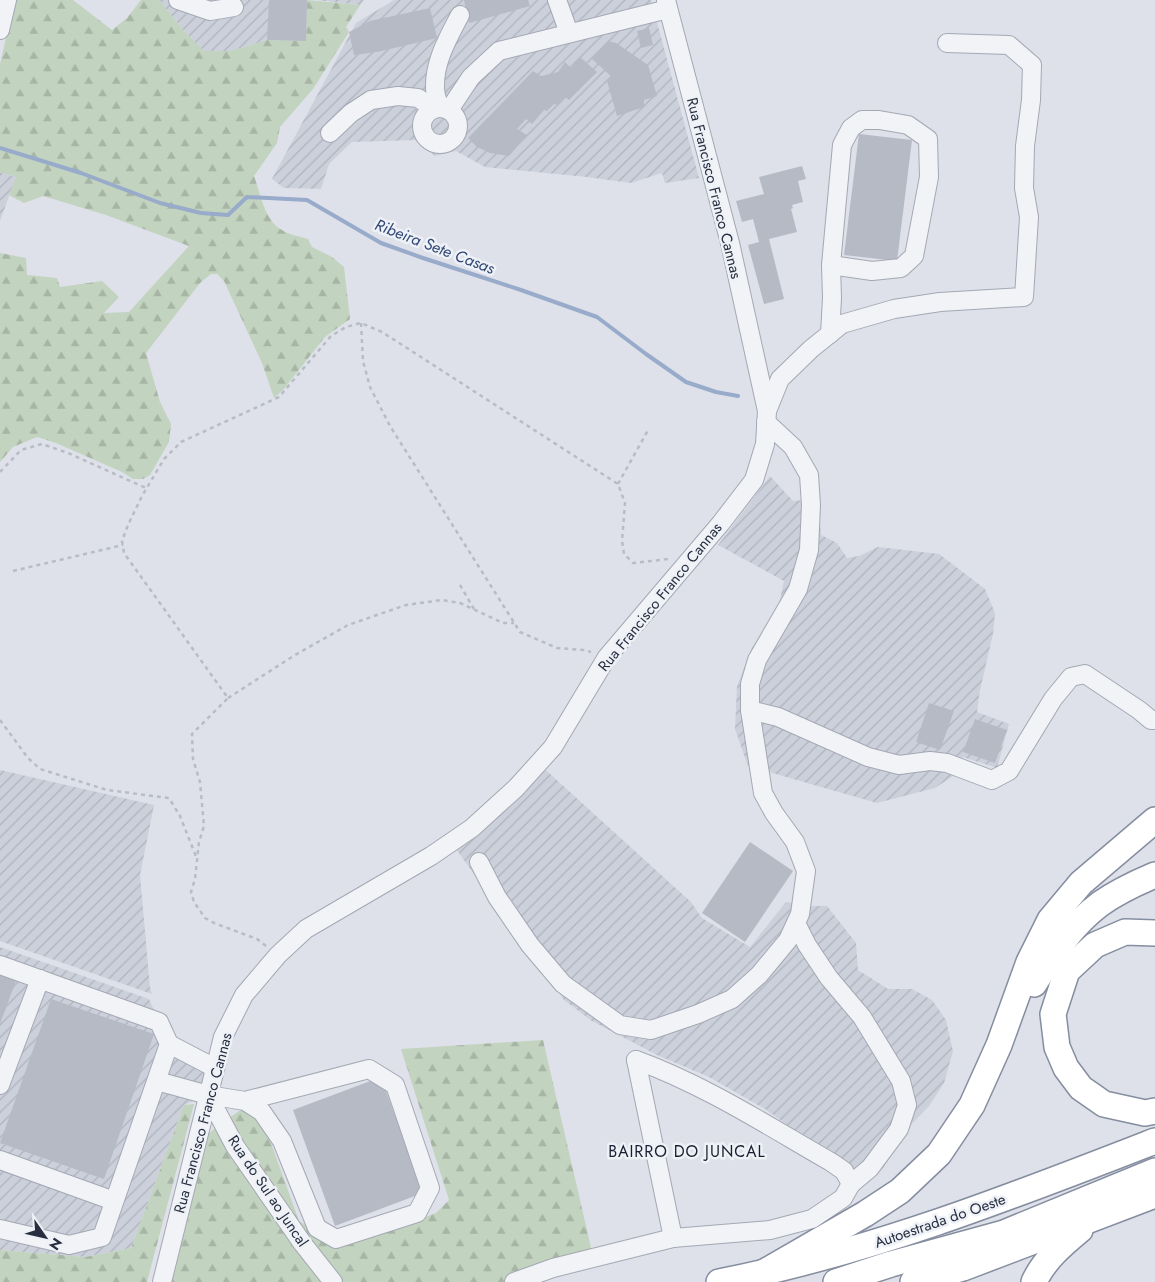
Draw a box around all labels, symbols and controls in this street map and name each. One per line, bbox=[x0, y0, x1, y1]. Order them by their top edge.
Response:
street label: Rua Francisco Franco Cannas bbox=[681, 95, 747, 281]
water label: Ribeira Sete Casas bbox=[372, 213, 499, 280]
street label: Rua Francisco Franco Cannas bbox=[593, 518, 727, 676]
street label: Rua Francisco Franco Cannas bbox=[168, 1030, 238, 1216]
street label: Rua do Sul ao Juncal bbox=[222, 1131, 314, 1251]
district label: BAIRRO DO JUNCAL bbox=[608, 1140, 766, 1163]
street label: Autoestrada do Oeste bbox=[871, 1188, 1009, 1254]
north arrow bbox=[20, 1212, 70, 1262]
text: N bbox=[44, 1234, 67, 1254]

